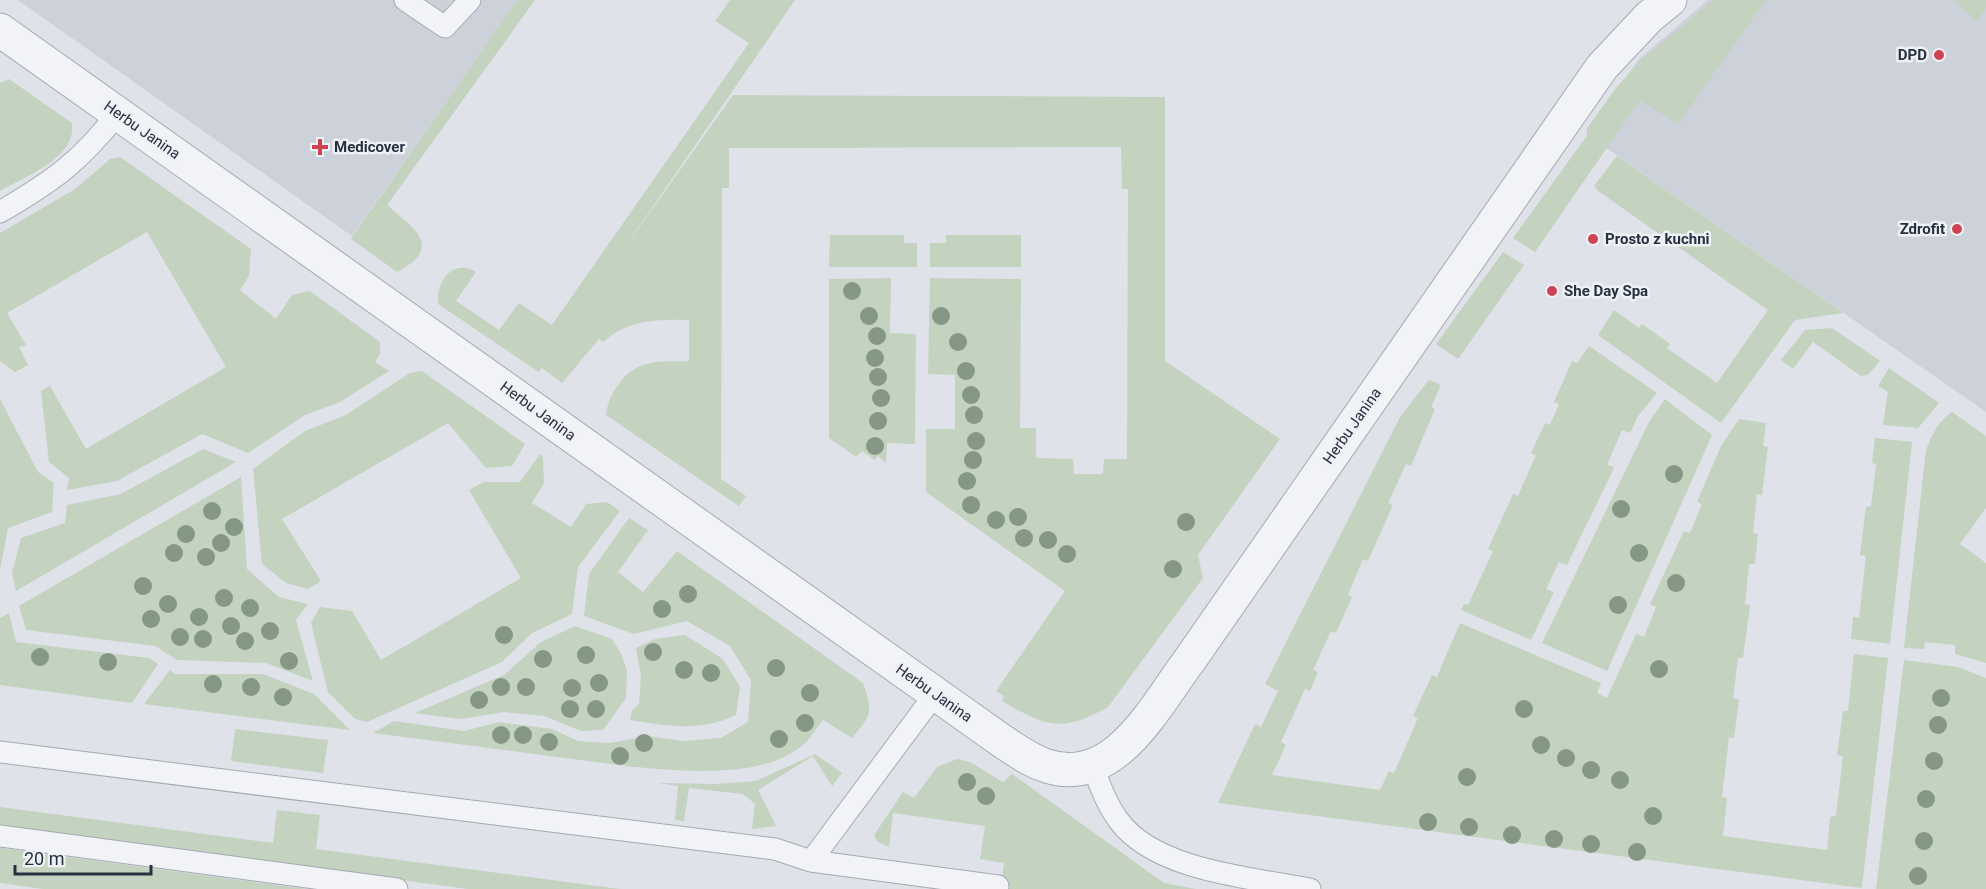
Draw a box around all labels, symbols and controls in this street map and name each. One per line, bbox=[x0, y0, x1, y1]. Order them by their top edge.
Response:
place label: DPD bbox=[1898, 46, 1927, 64]
marker: DPD bbox=[1932, 48, 1946, 62]
street label: Herbu Janina bbox=[100, 97, 184, 163]
marker: Medicover bbox=[311, 138, 329, 156]
place label: Medicover bbox=[334, 138, 405, 156]
place label: Zdrofit bbox=[1900, 220, 1945, 238]
marker: Zdrofit bbox=[1950, 222, 1964, 236]
place label: Prosto z kuchni bbox=[1605, 230, 1710, 248]
marker: Prosto z kuchni bbox=[1586, 232, 1600, 246]
place label: She Day Spa bbox=[1564, 282, 1648, 300]
marker: She Day Spa bbox=[1545, 284, 1559, 298]
street label: Herbu Janina bbox=[497, 378, 579, 444]
street label: Herbu Janina bbox=[1319, 384, 1385, 468]
street label: Herbu Janina bbox=[892, 660, 976, 726]
scale bar bbox=[15, 838, 152, 876]
text: 20 m bbox=[24, 848, 64, 869]

